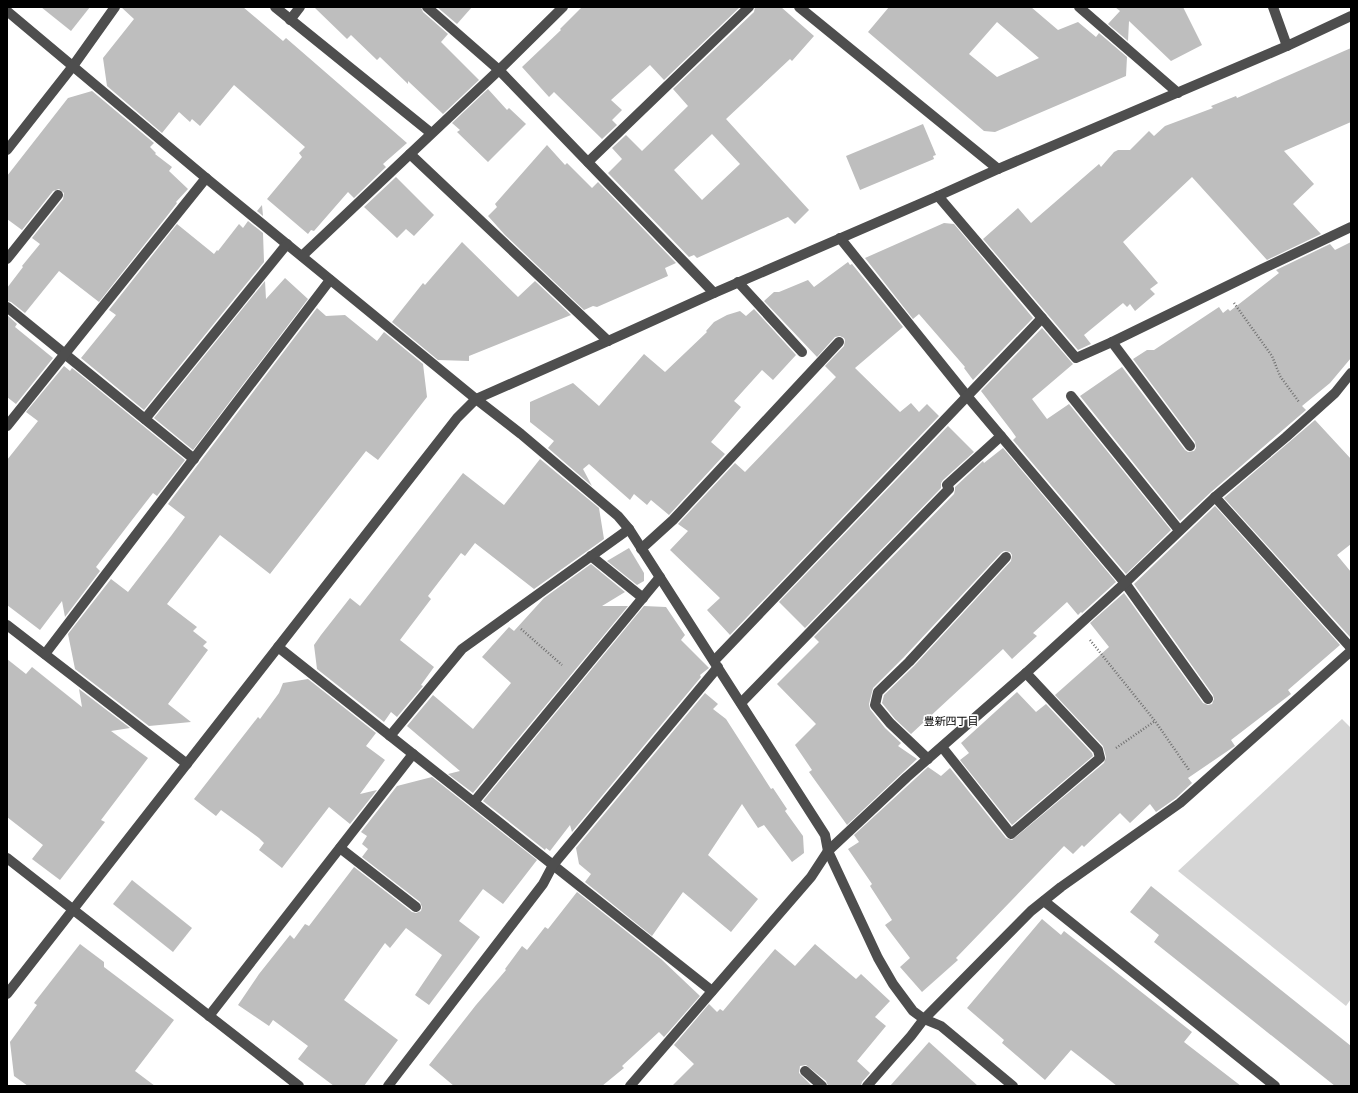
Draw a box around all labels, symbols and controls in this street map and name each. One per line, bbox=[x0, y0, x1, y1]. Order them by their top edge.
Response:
district label: 豊新四丁目 bbox=[924, 715, 979, 727]

